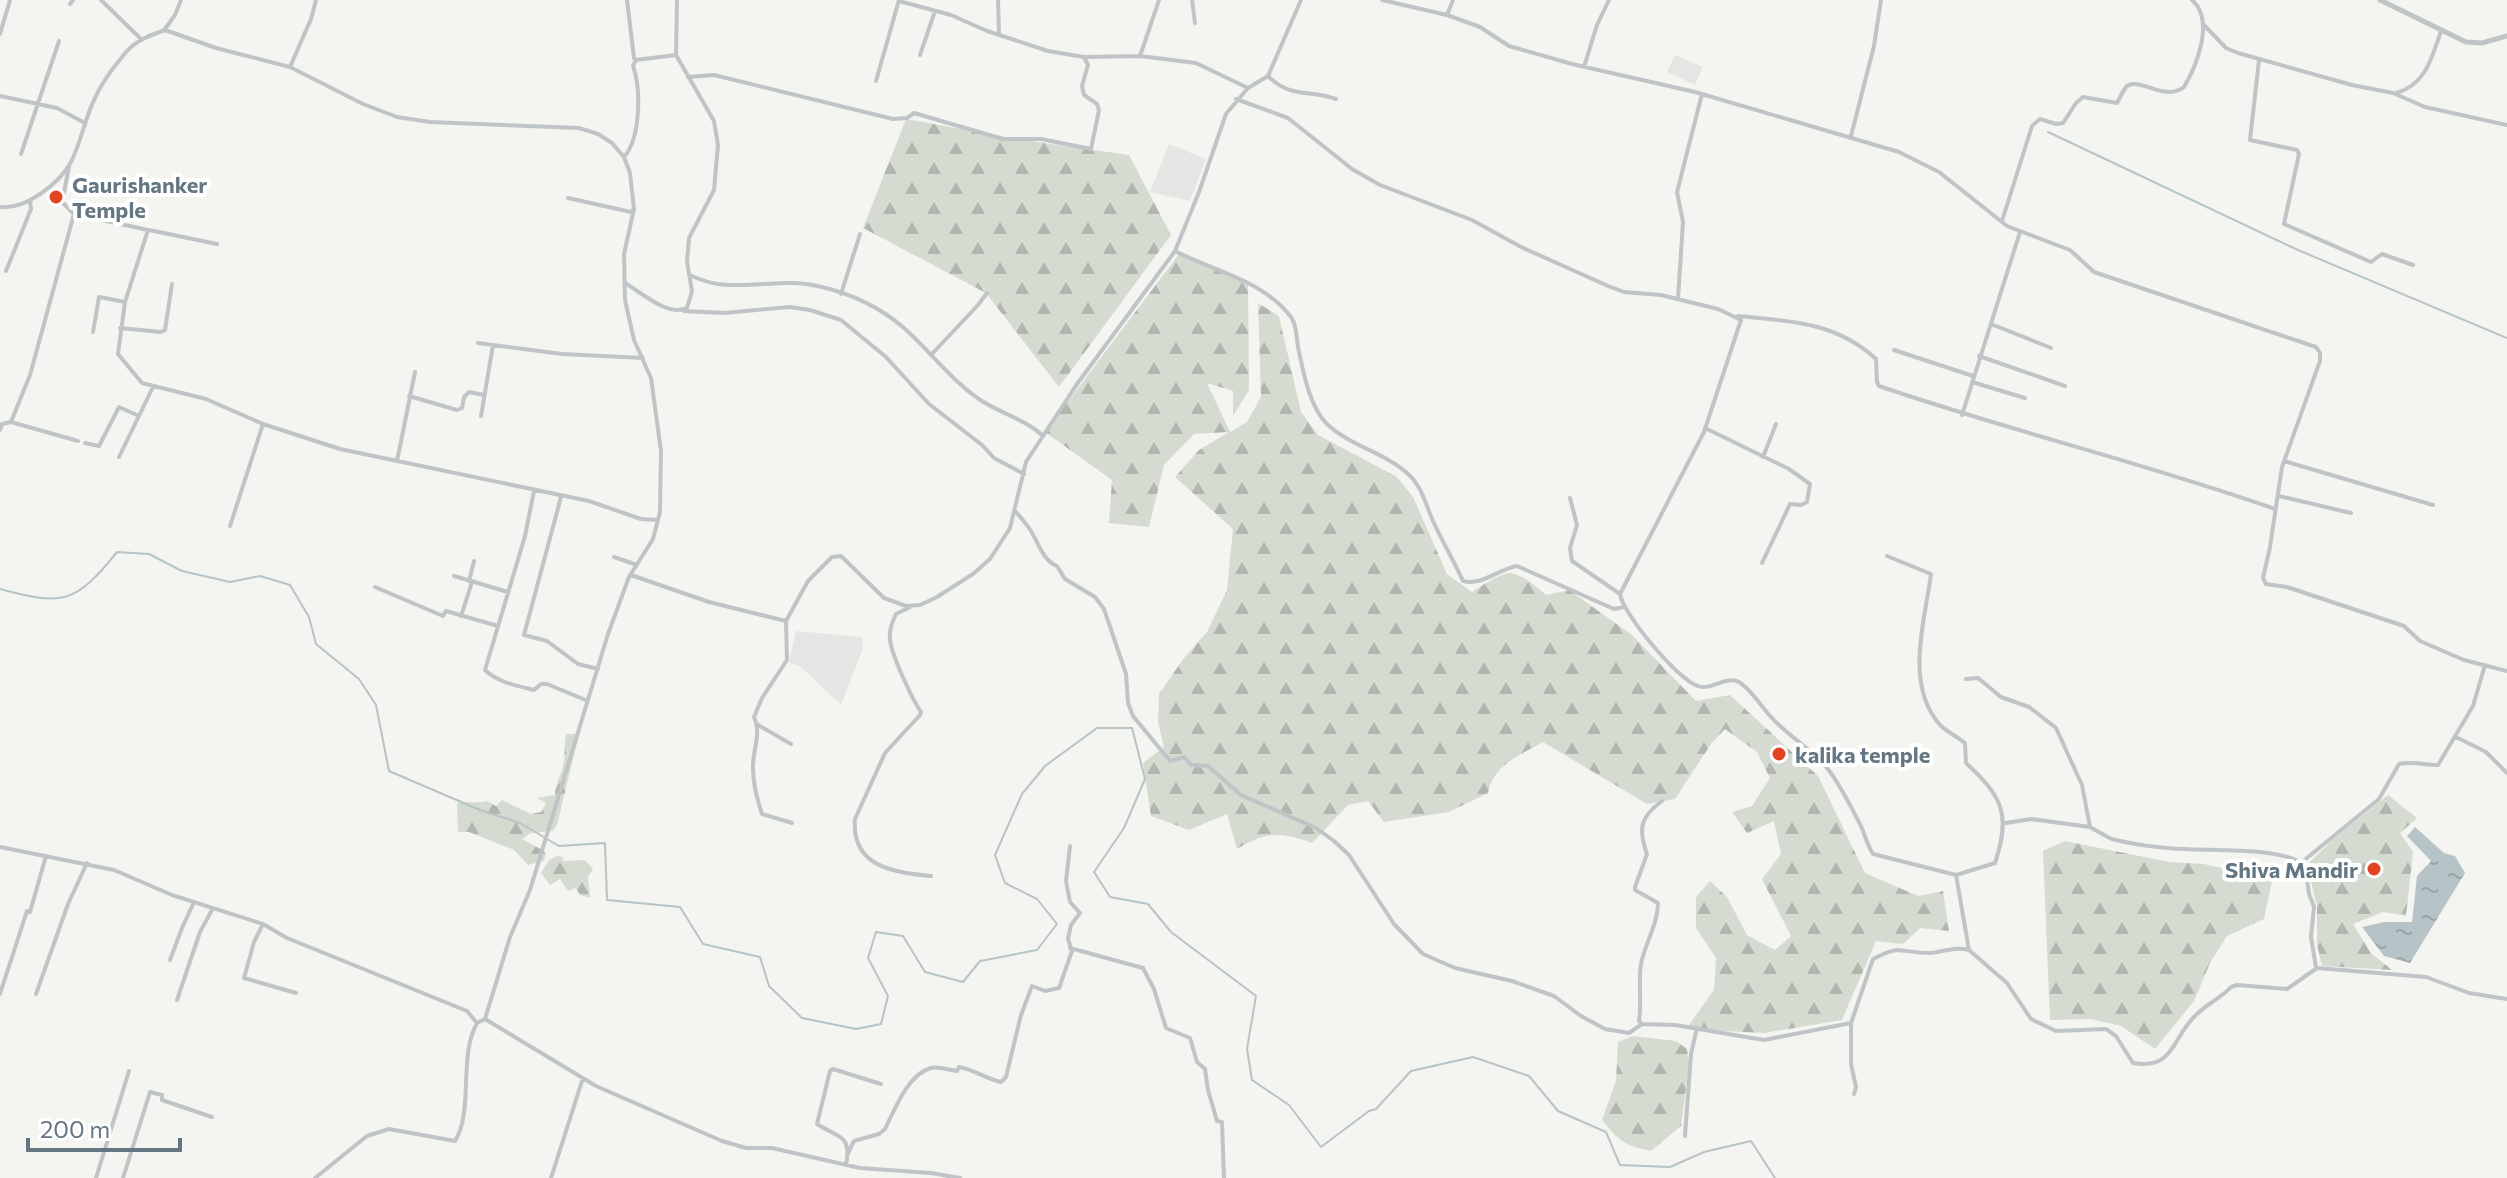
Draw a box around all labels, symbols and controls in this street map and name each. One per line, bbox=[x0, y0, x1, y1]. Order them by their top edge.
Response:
place label: Gaurishanker Temple bbox=[72, 171, 207, 223]
marker: Gaurishanker Temple bbox=[47, 188, 65, 206]
place label: kalika temple bbox=[1795, 741, 1930, 768]
marker: kalika temple bbox=[1770, 745, 1788, 763]
place label: Shiva Mandir bbox=[2225, 856, 2358, 883]
marker: Shiva Mandir bbox=[2365, 860, 2383, 878]
scale bar bbox=[28, 1102, 180, 1152]
text: 200 m bbox=[40, 1114, 110, 1143]

